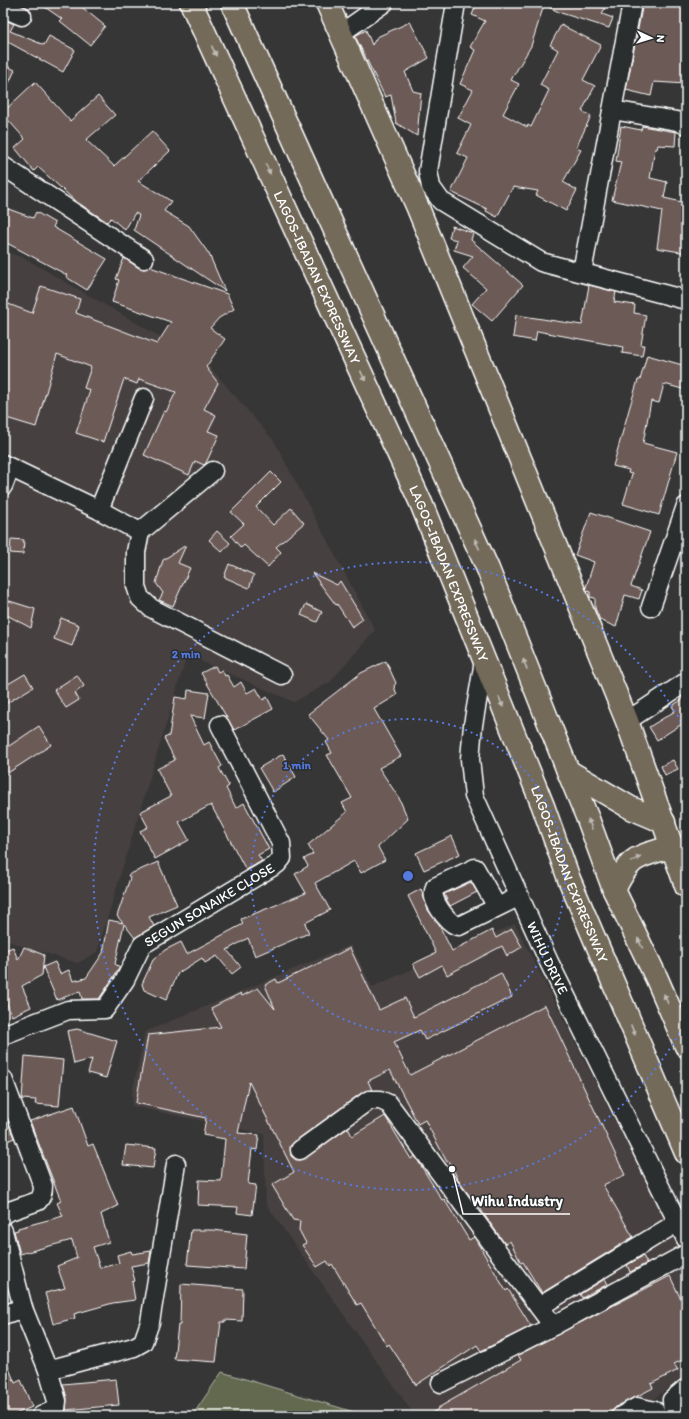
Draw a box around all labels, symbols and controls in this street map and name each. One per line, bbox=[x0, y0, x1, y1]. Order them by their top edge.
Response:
north arrow bbox=[631, 18, 671, 58]
text: N bbox=[654, 34, 667, 43]
one-way arrow bbox=[210, 45, 217, 57]
one-way arrow bbox=[265, 163, 271, 175]
street label: LAGOS-IBADAN EXPRESSWAY bbox=[270, 188, 364, 367]
one-way arrow bbox=[360, 371, 366, 382]
street label: LAGOS-IBADAN EXPRESSWAY bbox=[405, 482, 492, 664]
one-way arrow bbox=[473, 537, 479, 549]
text: 2 min bbox=[172, 647, 201, 661]
one-way arrow bbox=[522, 658, 528, 670]
one-way arrow bbox=[498, 697, 504, 708]
text: 1 min bbox=[283, 758, 312, 772]
street label: LAGOS-IBADAN EXPRESSWAY bbox=[527, 783, 612, 965]
one-way arrow bbox=[587, 817, 593, 829]
one-way arrow bbox=[630, 855, 642, 862]
street label: SEGUN SONAIKE CLOSE bbox=[141, 859, 277, 950]
centre of rings bbox=[401, 869, 415, 883]
street label: WIHU DRIVE bbox=[523, 919, 572, 997]
one-way arrow bbox=[637, 938, 643, 949]
one-way arrow bbox=[663, 994, 669, 1005]
one-way arrow bbox=[630, 1025, 636, 1036]
callout: Wihu Industry bbox=[463, 1187, 570, 1214]
text: Wihu Industry bbox=[471, 1192, 564, 1211]

